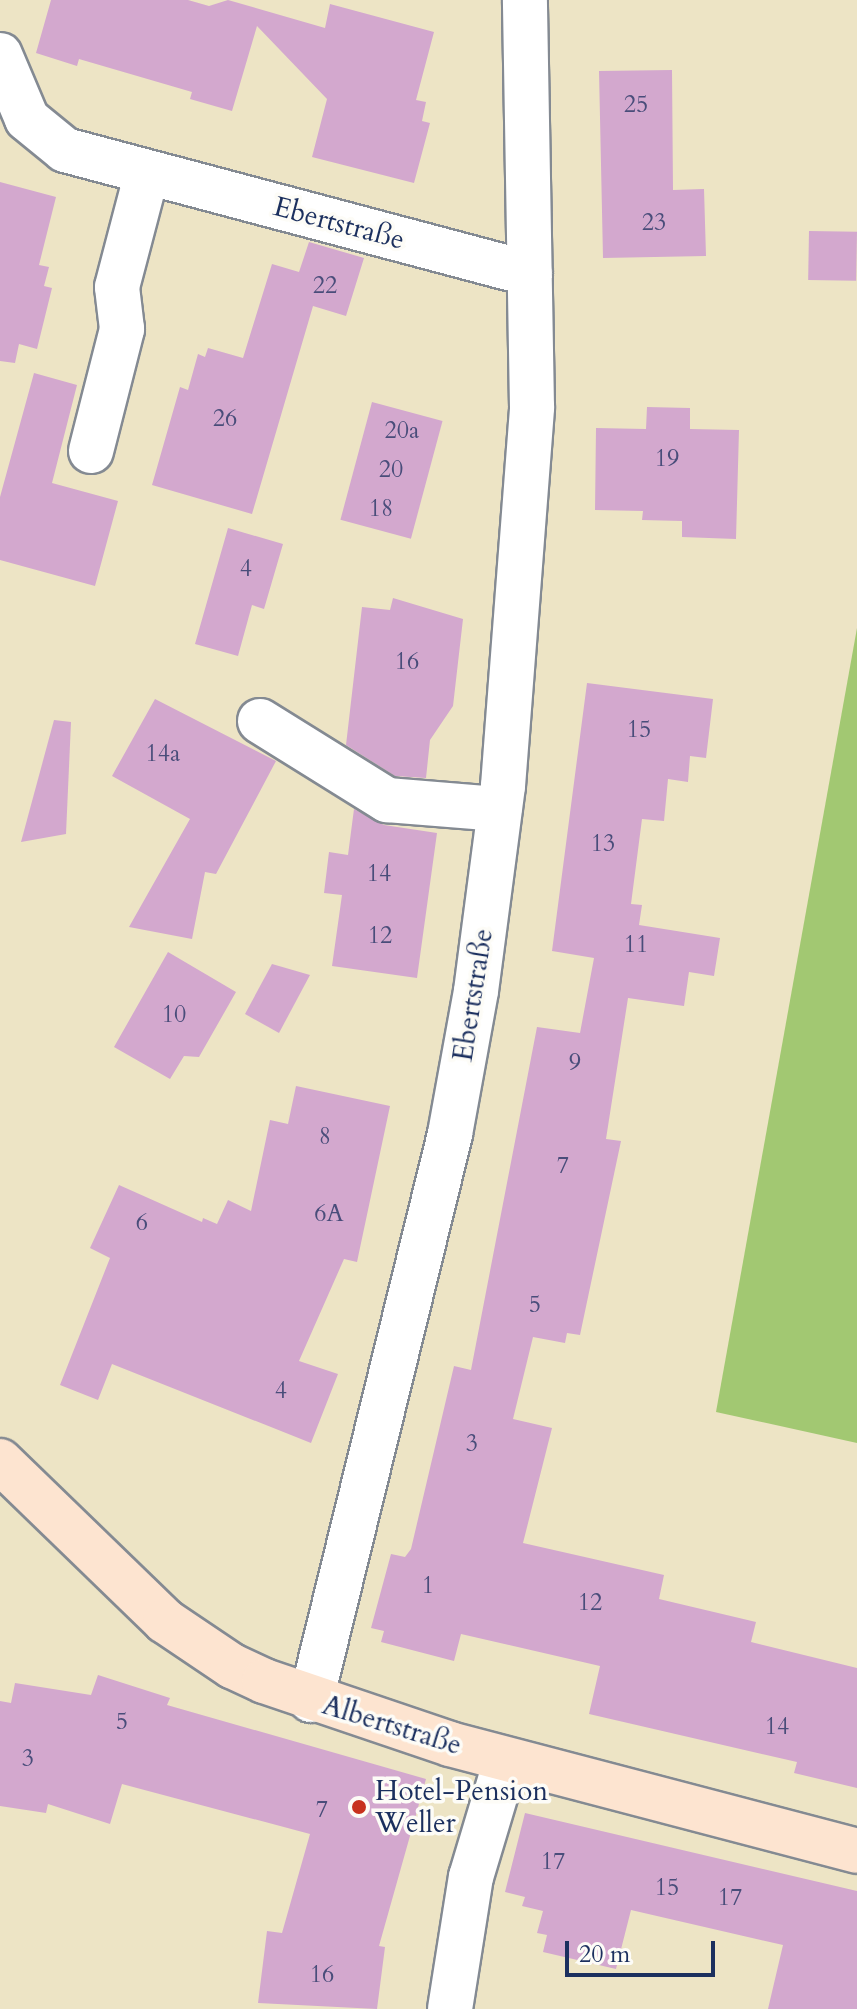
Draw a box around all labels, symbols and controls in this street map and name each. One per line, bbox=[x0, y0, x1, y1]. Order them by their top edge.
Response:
house number: 25 bbox=[624, 91, 648, 119]
street label: Ebertstraße bbox=[270, 189, 408, 257]
house number: 23 bbox=[642, 209, 666, 237]
house number: 22 bbox=[313, 272, 337, 300]
house number: 26 bbox=[213, 405, 237, 433]
house number: 20a bbox=[385, 417, 419, 445]
house number: 19 bbox=[655, 445, 679, 473]
house number: 20 bbox=[379, 456, 403, 484]
house number: 18 bbox=[369, 495, 393, 523]
house number: 4 bbox=[240, 555, 252, 583]
house number: 16 bbox=[395, 648, 419, 676]
house number: 15 bbox=[627, 716, 651, 744]
house number: 14a bbox=[146, 740, 180, 768]
house number: 13 bbox=[591, 830, 615, 858]
house number: 14 bbox=[367, 860, 391, 888]
house number: 12 bbox=[368, 922, 392, 950]
street label: Ebertstraße bbox=[446, 926, 500, 1064]
house number: 11 bbox=[624, 931, 648, 959]
house number: 10 bbox=[162, 1001, 186, 1029]
house number: 9 bbox=[569, 1049, 581, 1077]
house number: 8 bbox=[319, 1123, 331, 1151]
house number: 7 bbox=[557, 1152, 569, 1180]
house number: 6A bbox=[314, 1200, 344, 1228]
house number: 6 bbox=[136, 1209, 148, 1237]
house number: 5 bbox=[529, 1291, 541, 1319]
house number: 4 bbox=[275, 1377, 287, 1405]
house number: 3 bbox=[466, 1430, 478, 1458]
house number: 1 bbox=[422, 1572, 434, 1600]
house number: 12 bbox=[578, 1589, 602, 1617]
street label: Albertstraße bbox=[318, 1688, 466, 1762]
house number: 5 bbox=[116, 1708, 128, 1736]
house number: 14 bbox=[765, 1713, 789, 1741]
house number: 3 bbox=[22, 1745, 34, 1773]
place label: Hotel-Pension Weller bbox=[375, 1774, 548, 1840]
house number: 7 bbox=[316, 1796, 328, 1824]
marker: Hotel-Pension Weller bbox=[350, 1798, 368, 1816]
house number: 17 bbox=[541, 1848, 565, 1876]
house number: 15 bbox=[655, 1874, 679, 1902]
house number: 17 bbox=[718, 1884, 742, 1912]
scale bar bbox=[569, 1925, 719, 1975]
text: 20 m bbox=[579, 1938, 630, 1971]
house number: 16 bbox=[310, 1961, 334, 1989]

